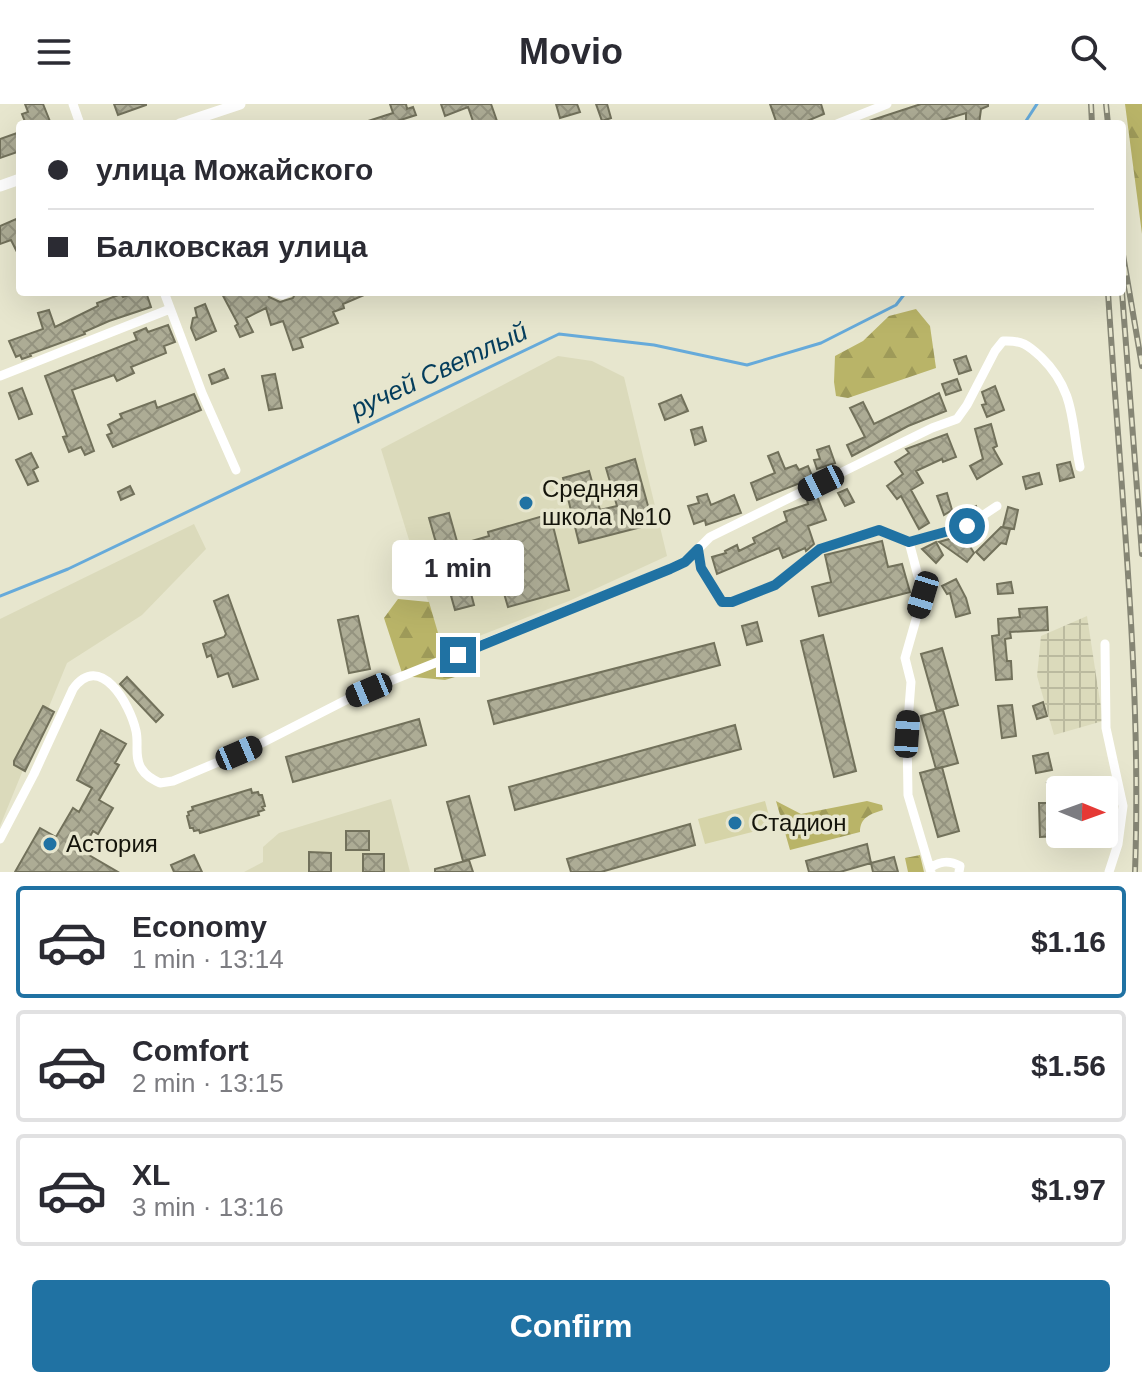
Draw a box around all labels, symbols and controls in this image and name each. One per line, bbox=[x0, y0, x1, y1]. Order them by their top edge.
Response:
icon: menu bbox=[32, 30, 76, 74]
icon: search bbox=[1066, 30, 1110, 74]
text: Movio bbox=[519, 31, 623, 72]
text: улица Можайского bbox=[96, 153, 373, 186]
text: Балковская улица bbox=[96, 230, 367, 263]
water label: ручей Светлый bbox=[345, 316, 532, 424]
car bbox=[794, 462, 848, 504]
place label: Средняя школа №10 bbox=[542, 475, 671, 530]
marker: Средняя школа №10 bbox=[517, 494, 535, 512]
route start bbox=[949, 508, 985, 544]
callout: 1 min bbox=[392, 539, 524, 595]
text: 1 min bbox=[424, 553, 492, 583]
car bbox=[905, 569, 941, 621]
route end bbox=[440, 637, 476, 673]
car bbox=[342, 670, 396, 710]
car bbox=[893, 709, 921, 759]
car bbox=[212, 733, 266, 773]
north arrow bbox=[1046, 776, 1118, 848]
map controls bbox=[1046, 776, 1118, 848]
place label: Стадион bbox=[751, 809, 846, 836]
marker: Стадион bbox=[726, 814, 744, 832]
place label: Астория bbox=[66, 830, 158, 857]
marker: Астория bbox=[41, 835, 59, 853]
icon: car bbox=[36, 906, 108, 978]
text: Economy bbox=[132, 910, 267, 943]
text: $1.16 bbox=[1031, 925, 1106, 958]
text: 1 min · 13:14 bbox=[132, 944, 284, 974]
icon: car bbox=[36, 1030, 108, 1102]
text: Comfort bbox=[132, 1034, 249, 1067]
text: $1.56 bbox=[1031, 1049, 1106, 1082]
text: 2 min · 13:15 bbox=[132, 1068, 284, 1098]
icon: car bbox=[36, 1154, 108, 1226]
text: XL bbox=[132, 1158, 170, 1191]
text: $1.97 bbox=[1031, 1173, 1106, 1206]
text: 3 min · 13:16 bbox=[132, 1192, 284, 1222]
button: Confirm bbox=[32, 1280, 1110, 1372]

